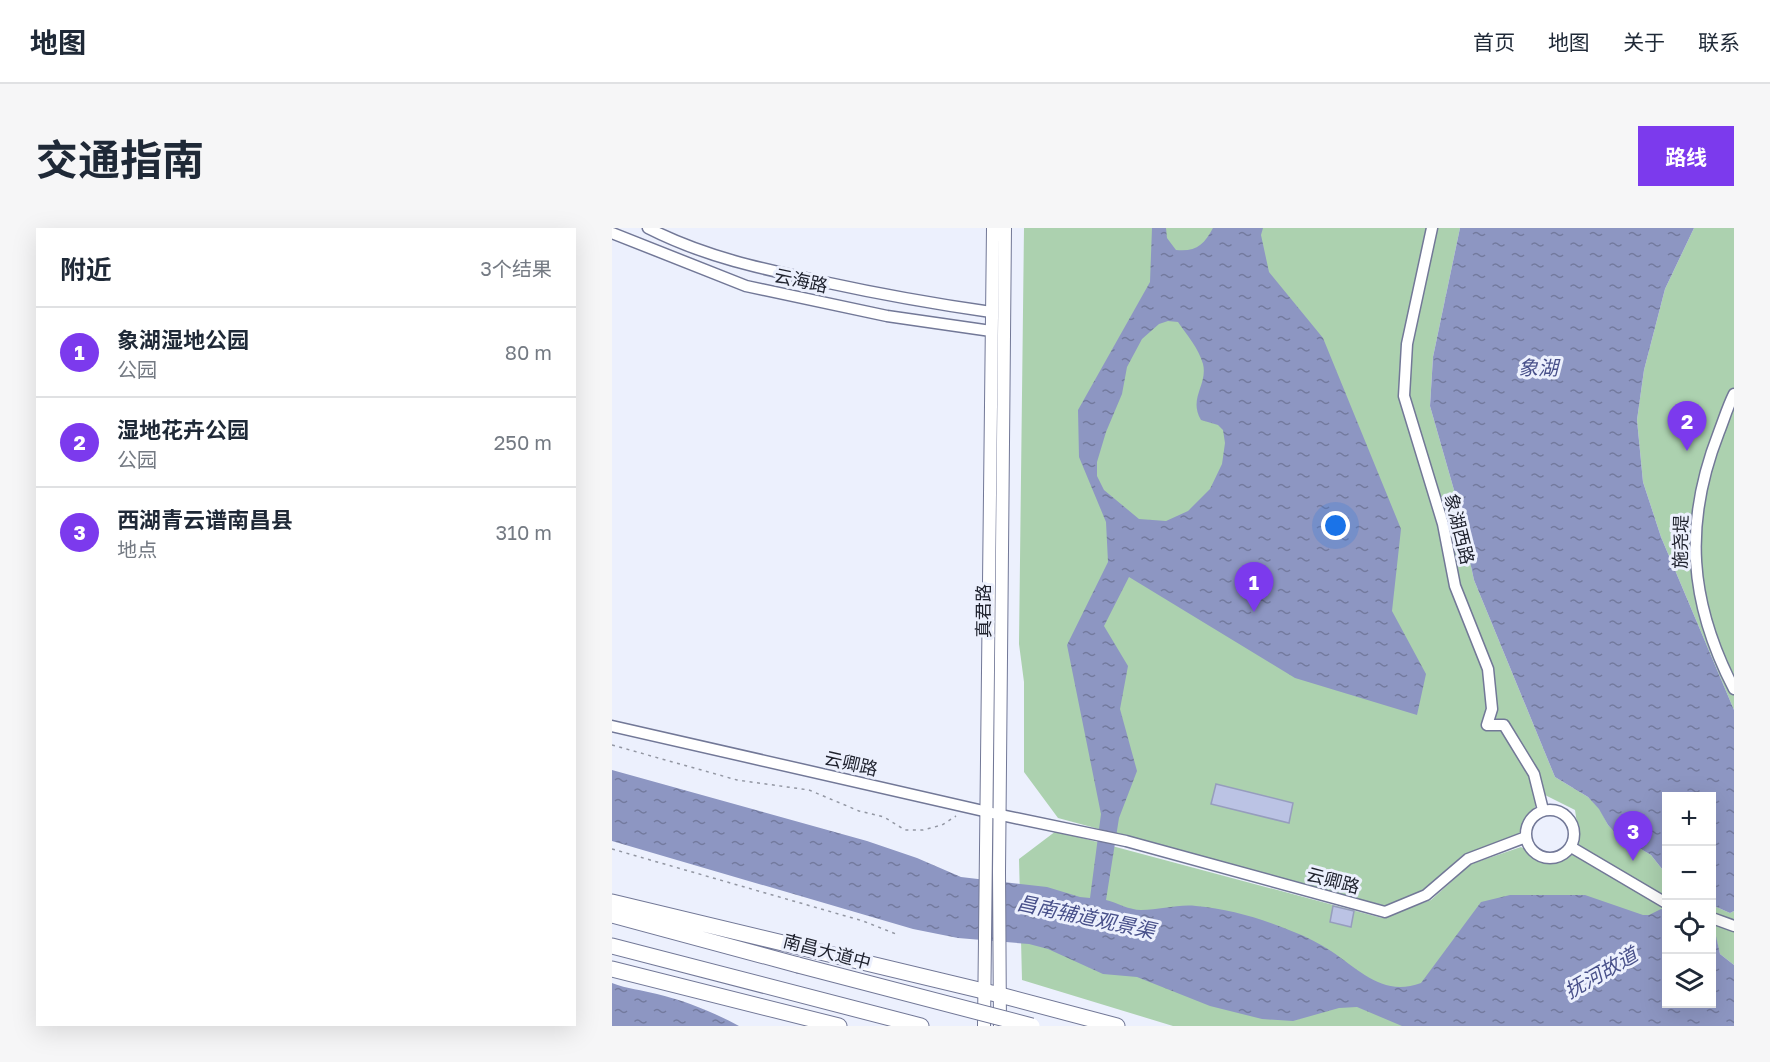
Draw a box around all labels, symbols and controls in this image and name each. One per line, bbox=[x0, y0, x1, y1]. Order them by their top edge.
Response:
text: 地图 bbox=[30, 26, 86, 59]
text: 首页 bbox=[1473, 29, 1515, 55]
text: 地图 bbox=[1548, 29, 1590, 55]
text: 关于 bbox=[1623, 29, 1665, 55]
text: 联系 bbox=[1698, 29, 1740, 55]
button: 路线 bbox=[1638, 126, 1734, 186]
text: 交通指南 bbox=[36, 134, 204, 184]
text: 附近 bbox=[60, 254, 112, 285]
text: 3个结果 bbox=[480, 256, 552, 280]
street label: 云海路 bbox=[773, 264, 830, 296]
text: 象湖湿地公园 bbox=[117, 326, 249, 353]
text: 1 bbox=[74, 340, 85, 364]
text: 80 m bbox=[505, 340, 552, 364]
water label: 象湖 bbox=[1518, 355, 1561, 379]
text: 公园 bbox=[117, 357, 157, 381]
pin: 2 bbox=[1668, 402, 1706, 451]
text: 湿地花卉公园 bbox=[117, 416, 249, 443]
text: 2 bbox=[73, 430, 86, 454]
text: 250 m bbox=[494, 430, 552, 454]
text: 公园 bbox=[117, 447, 157, 471]
street label: 象湖西路 bbox=[1441, 491, 1479, 566]
text: 西湖青云谱南昌县 bbox=[117, 506, 293, 533]
your location bbox=[1321, 511, 1350, 540]
street label: 施尧堤 bbox=[1669, 515, 1691, 569]
text: 3 bbox=[73, 520, 86, 544]
text: 310 m bbox=[496, 520, 552, 544]
text: 地点 bbox=[117, 537, 157, 561]
pin: 1 bbox=[1234, 562, 1274, 612]
street label: 真君路 bbox=[972, 584, 994, 638]
street label: 云卿路 bbox=[822, 746, 880, 780]
map controls bbox=[1662, 792, 1716, 1008]
button: + bbox=[1662, 792, 1716, 846]
pin: 3 bbox=[1614, 812, 1652, 861]
button: − bbox=[1662, 846, 1716, 900]
street label: 云卿路 bbox=[1304, 862, 1362, 898]
water label: 昌南辅道观景渠 bbox=[1015, 890, 1160, 943]
button: locate bbox=[1662, 900, 1716, 954]
street label: 南昌大道中 bbox=[781, 929, 874, 973]
water label: 抚河故道 bbox=[1560, 940, 1644, 1003]
button: layers bbox=[1662, 954, 1716, 1008]

